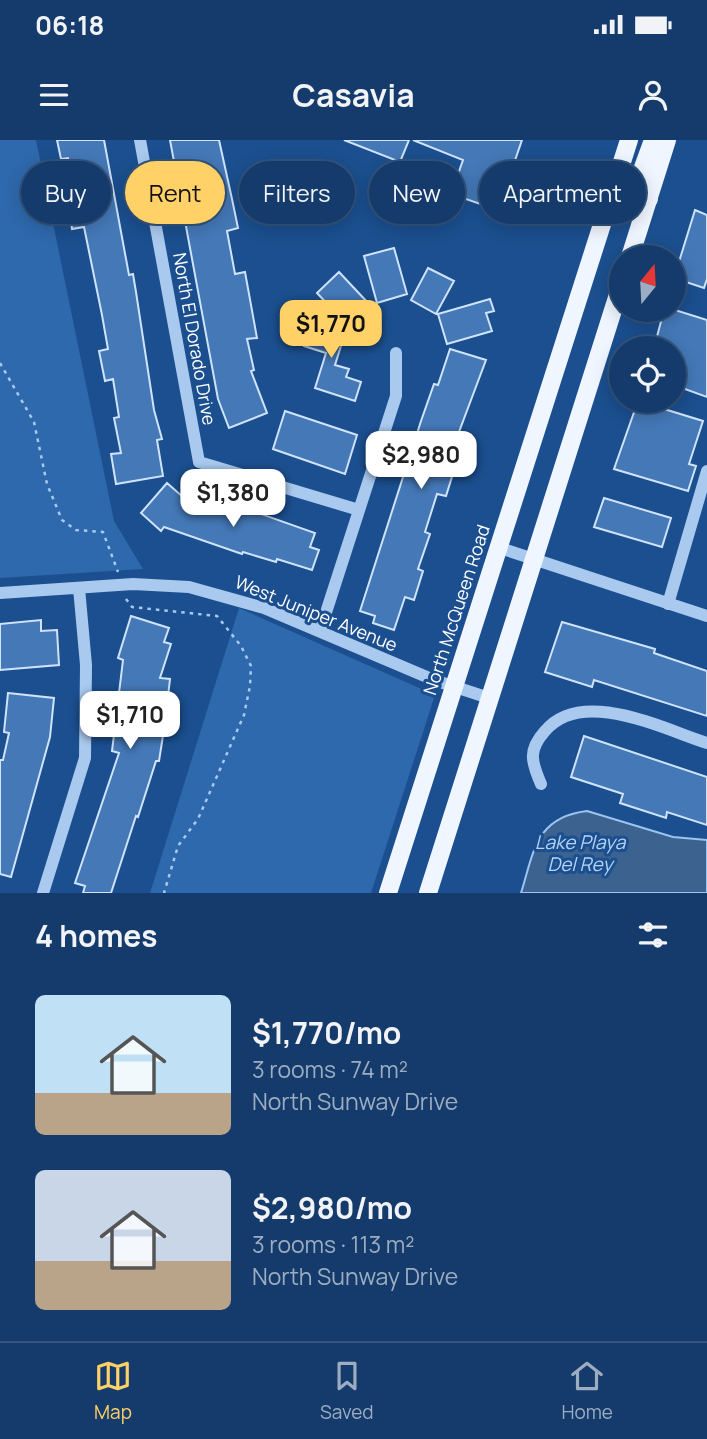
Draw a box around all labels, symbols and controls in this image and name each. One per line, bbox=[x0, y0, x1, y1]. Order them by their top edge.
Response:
text: 06:18 bbox=[35, 7, 105, 43]
text: Casavia bbox=[292, 73, 415, 117]
icon: menu bbox=[35, 76, 73, 114]
icon: person bbox=[634, 76, 672, 114]
chip: Buy bbox=[21, 161, 111, 224]
chip: Rent bbox=[125, 161, 225, 224]
chip: Filters bbox=[239, 161, 355, 224]
chip: New bbox=[369, 161, 465, 224]
chip: Apartment bbox=[479, 161, 646, 224]
north arrow bbox=[609, 245, 686, 322]
map controls bbox=[609, 245, 686, 413]
street label: North El Dorado Drive bbox=[168, 251, 222, 427]
pin: $1,770 bbox=[274, 300, 388, 360]
text: $1,770 bbox=[296, 307, 366, 339]
button: locate bbox=[609, 336, 686, 413]
pin: $2,980 bbox=[364, 432, 478, 491]
text: $2,980 bbox=[382, 438, 460, 470]
pin: $1,380 bbox=[176, 470, 290, 529]
text: $1,380 bbox=[196, 476, 270, 508]
street label: North McQueen Road bbox=[417, 522, 495, 698]
street label: West Juniper Avenue bbox=[232, 569, 401, 657]
pin: $1,710 bbox=[73, 692, 187, 751]
text: $1,710 bbox=[96, 698, 164, 730]
water label: Lake Playa Del Rey bbox=[535, 829, 627, 877]
text: 4 homes bbox=[35, 915, 158, 956]
icon: filters bbox=[634, 916, 672, 954]
text: $1,770/mo bbox=[252, 1012, 401, 1053]
icon: home bbox=[91, 1023, 175, 1107]
text: 3 rooms · 74 m² bbox=[252, 1053, 408, 1085]
text: North Sunway Drive bbox=[252, 1085, 458, 1117]
text: $2,980/mo bbox=[252, 1187, 412, 1228]
icon: home bbox=[91, 1198, 175, 1282]
text: 3 rooms · 113 m² bbox=[252, 1228, 415, 1260]
text: North Sunway Drive bbox=[252, 1260, 458, 1292]
tab: Map bbox=[94, 1357, 132, 1425]
tab: Saved bbox=[320, 1357, 374, 1425]
tab: Home bbox=[562, 1357, 613, 1425]

